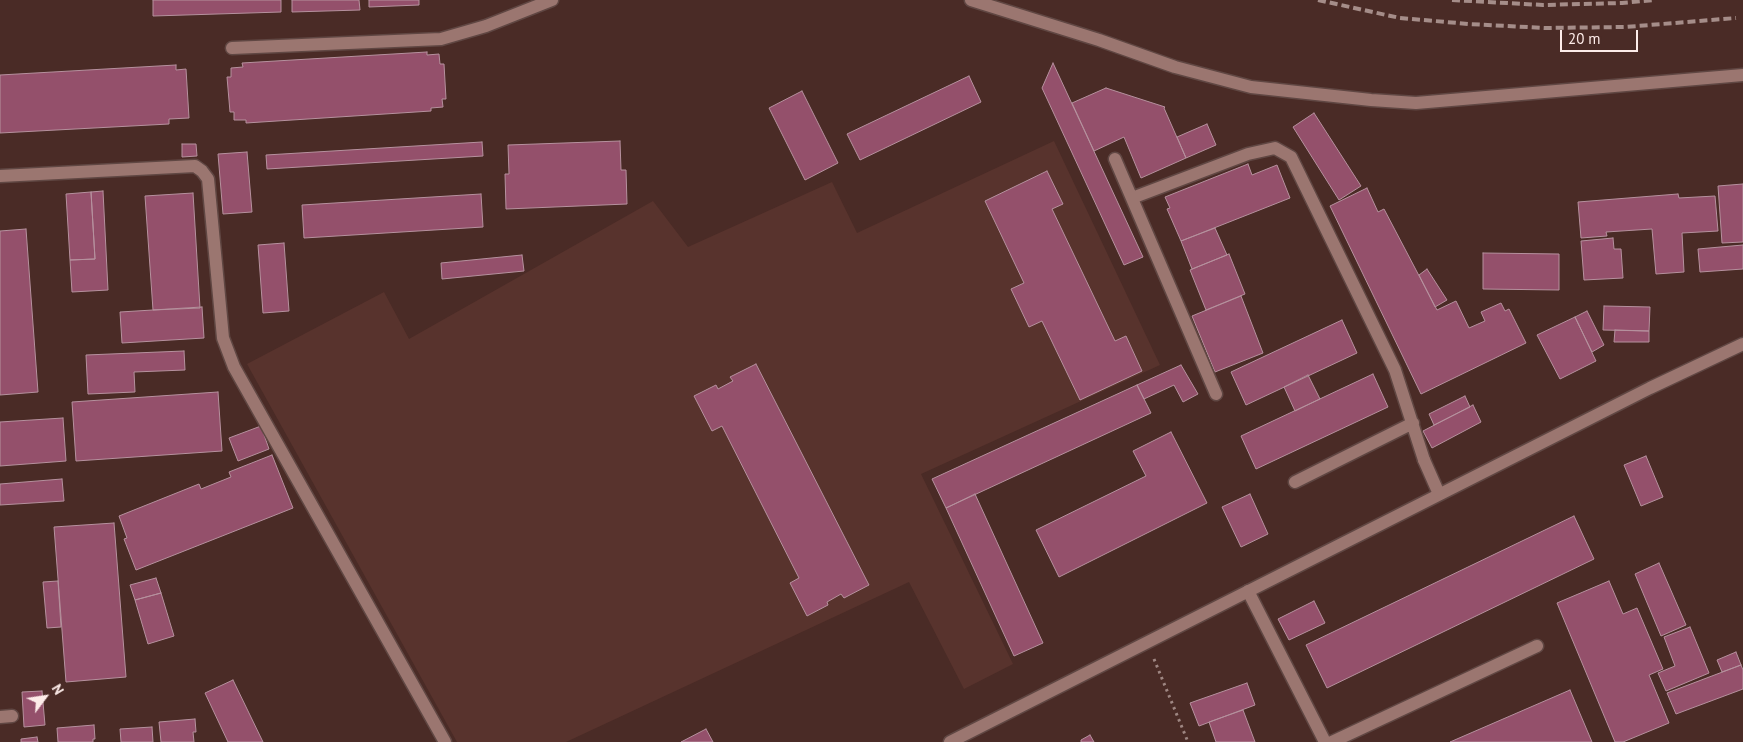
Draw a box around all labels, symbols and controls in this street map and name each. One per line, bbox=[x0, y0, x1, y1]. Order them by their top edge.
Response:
scale bar bbox=[1563, 20, 1640, 52]
text: 20 m bbox=[1568, 29, 1601, 48]
north arrow bbox=[20, 672, 70, 722]
text: N bbox=[48, 681, 68, 698]

